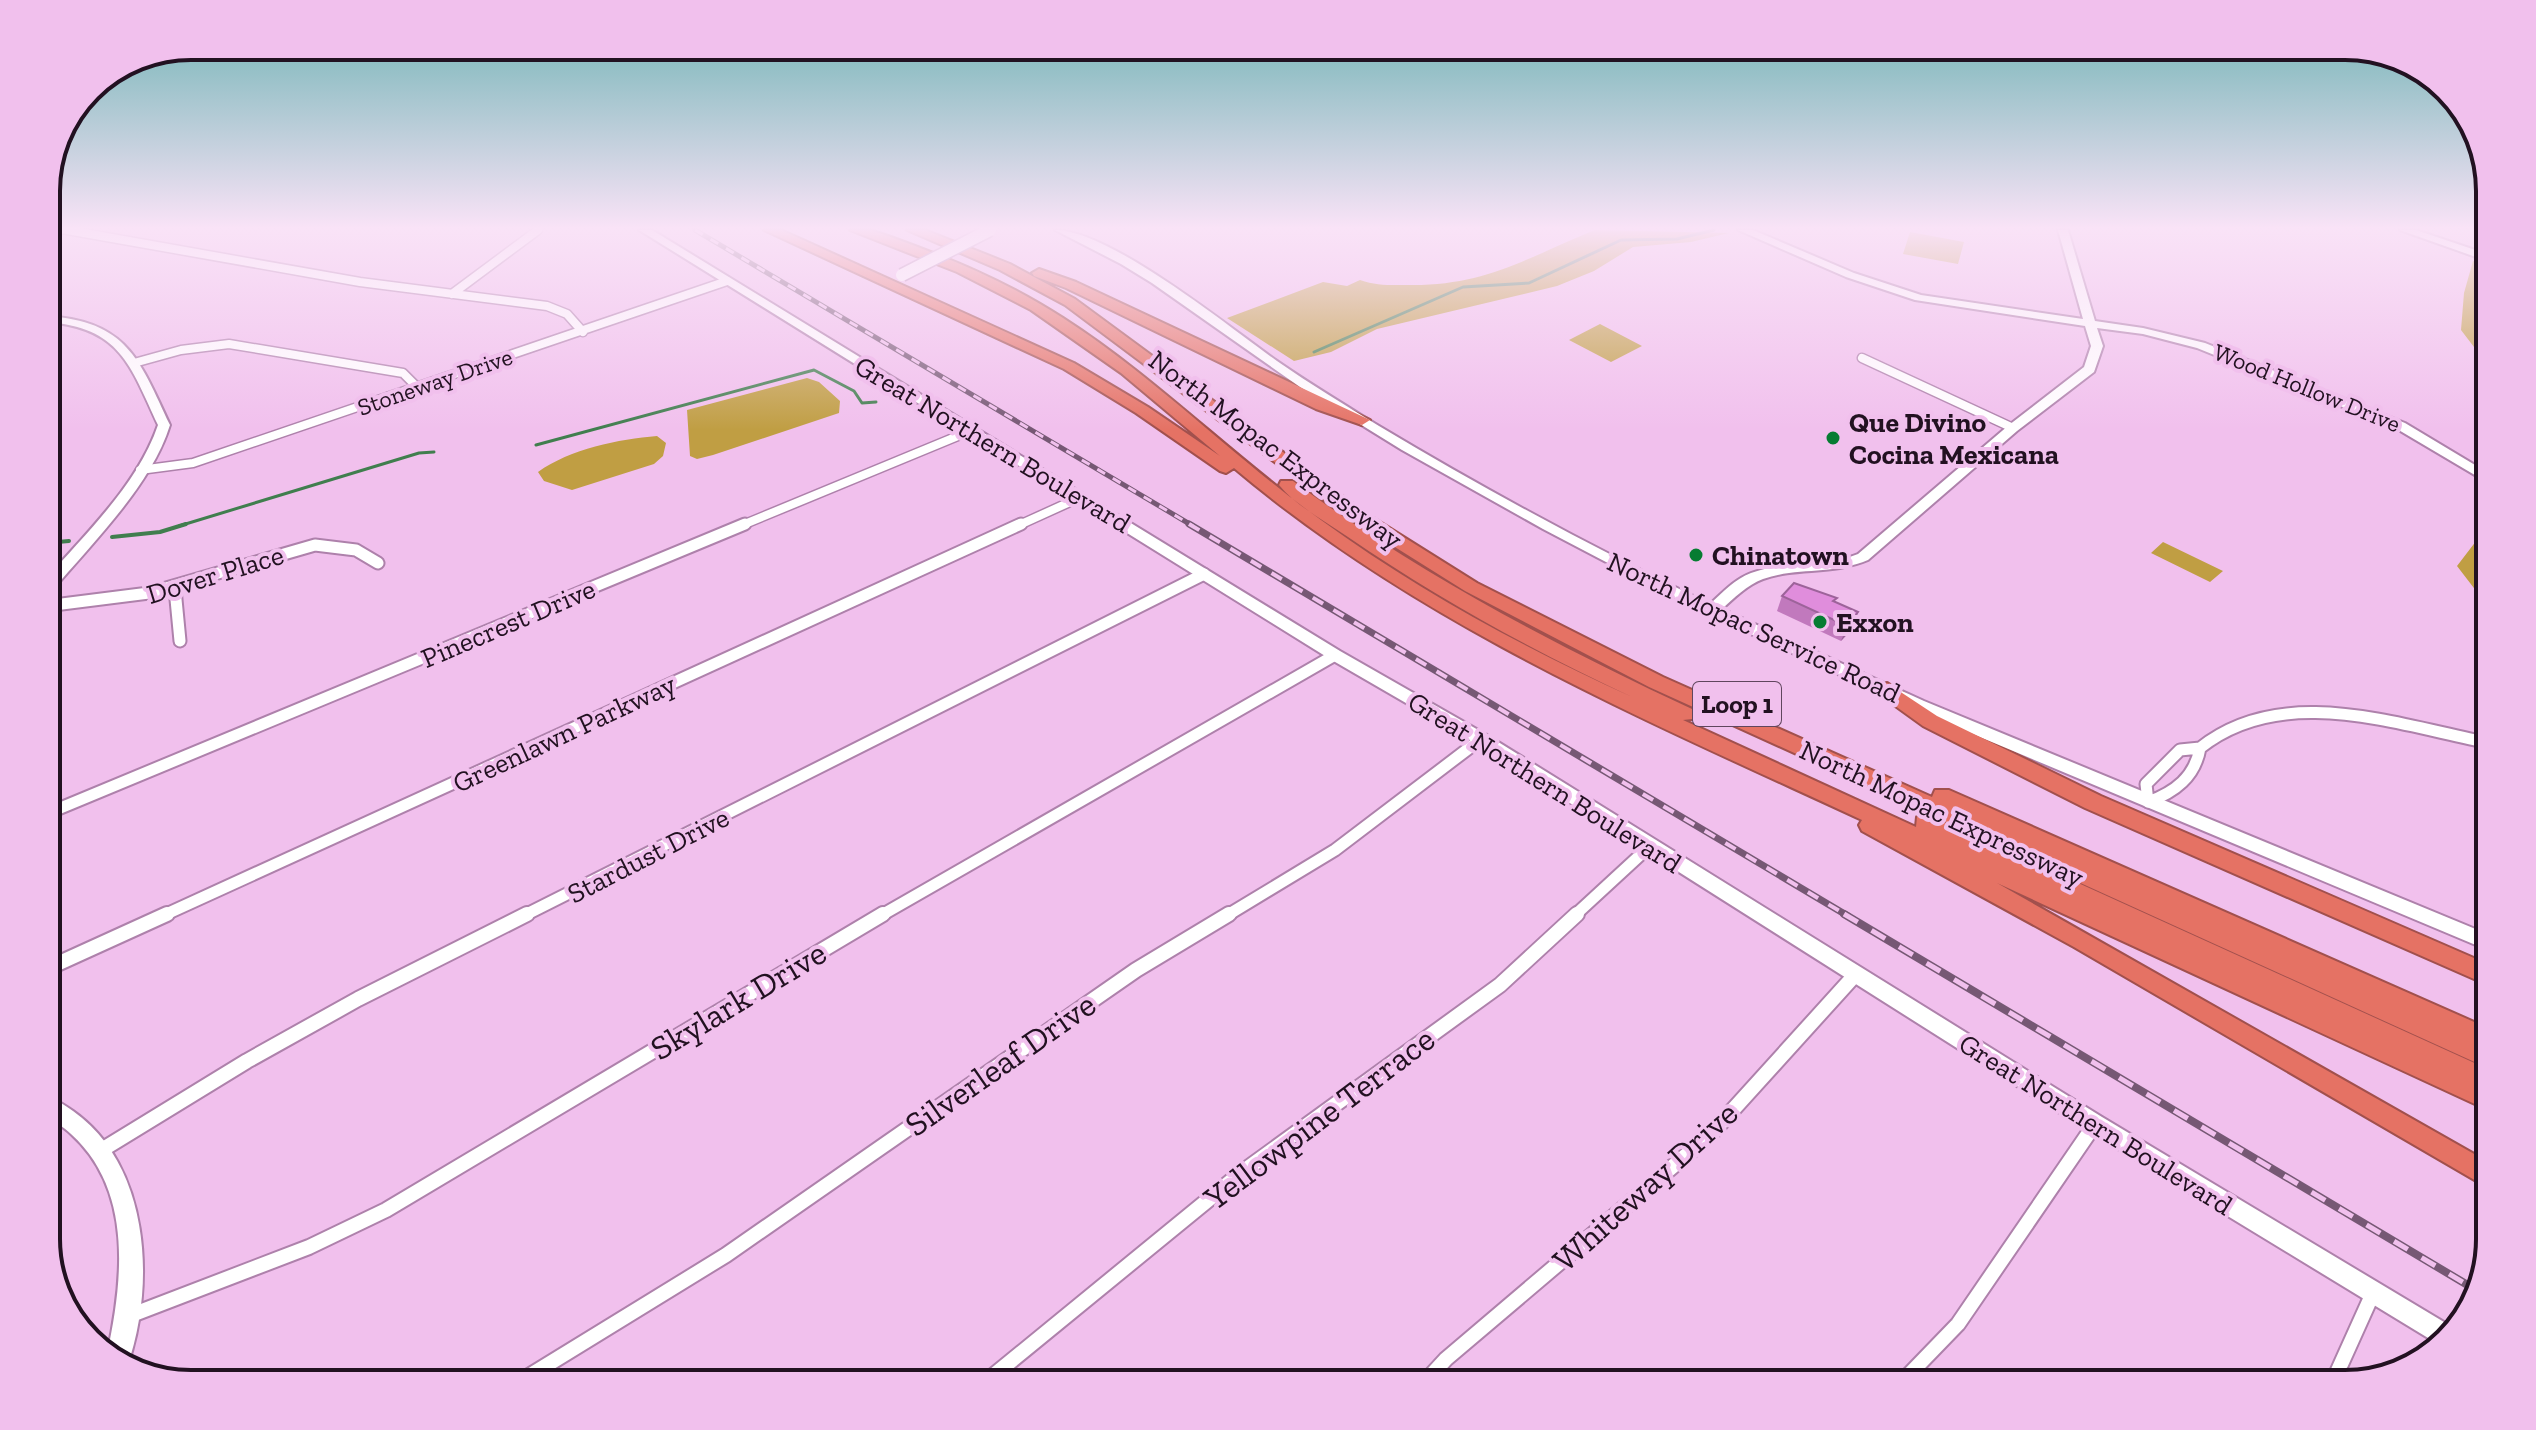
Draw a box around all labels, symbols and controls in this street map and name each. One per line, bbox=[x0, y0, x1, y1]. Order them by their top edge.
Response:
street label: Wood Hollow Drive bbox=[2209, 337, 2405, 438]
street label: Stoneway Drive bbox=[354, 341, 516, 422]
street label: North Mopac Expressway bbox=[1142, 343, 1410, 556]
street label: Great Northern Boulevard bbox=[849, 349, 1137, 540]
place label: Que Divino Cocina Mexicana bbox=[1849, 406, 2059, 471]
marker: Que Divino Cocina Mexicana bbox=[1824, 429, 1842, 447]
street label: Dover Place bbox=[143, 538, 288, 611]
place label: Chinatown bbox=[1712, 539, 1849, 572]
street label: North Mopac Service Road bbox=[1602, 545, 1906, 710]
marker: Chinatown bbox=[1687, 546, 1705, 564]
street label: Pinecrest Drive bbox=[416, 572, 600, 675]
place label: Exxon bbox=[1836, 606, 1914, 639]
marker: Exxon bbox=[1811, 613, 1829, 631]
street label: Greenlawn Parkway bbox=[448, 667, 681, 800]
road number: Loop 1 bbox=[1693, 682, 1781, 726]
street label: Great Northern Boulevard bbox=[1402, 685, 1688, 880]
street label: North Mopac Expressway bbox=[1795, 733, 2090, 894]
street label: Stardust Drive bbox=[562, 801, 734, 910]
street label: Skylark Drive bbox=[643, 932, 834, 1069]
street label: Silverleaf Drive bbox=[897, 984, 1103, 1145]
street label: Yellowpine Terrace bbox=[1195, 1018, 1443, 1219]
street label: Great Northern Boulevard bbox=[1953, 1027, 2239, 1222]
street label: Whiteway Drive bbox=[1544, 1093, 1746, 1280]

